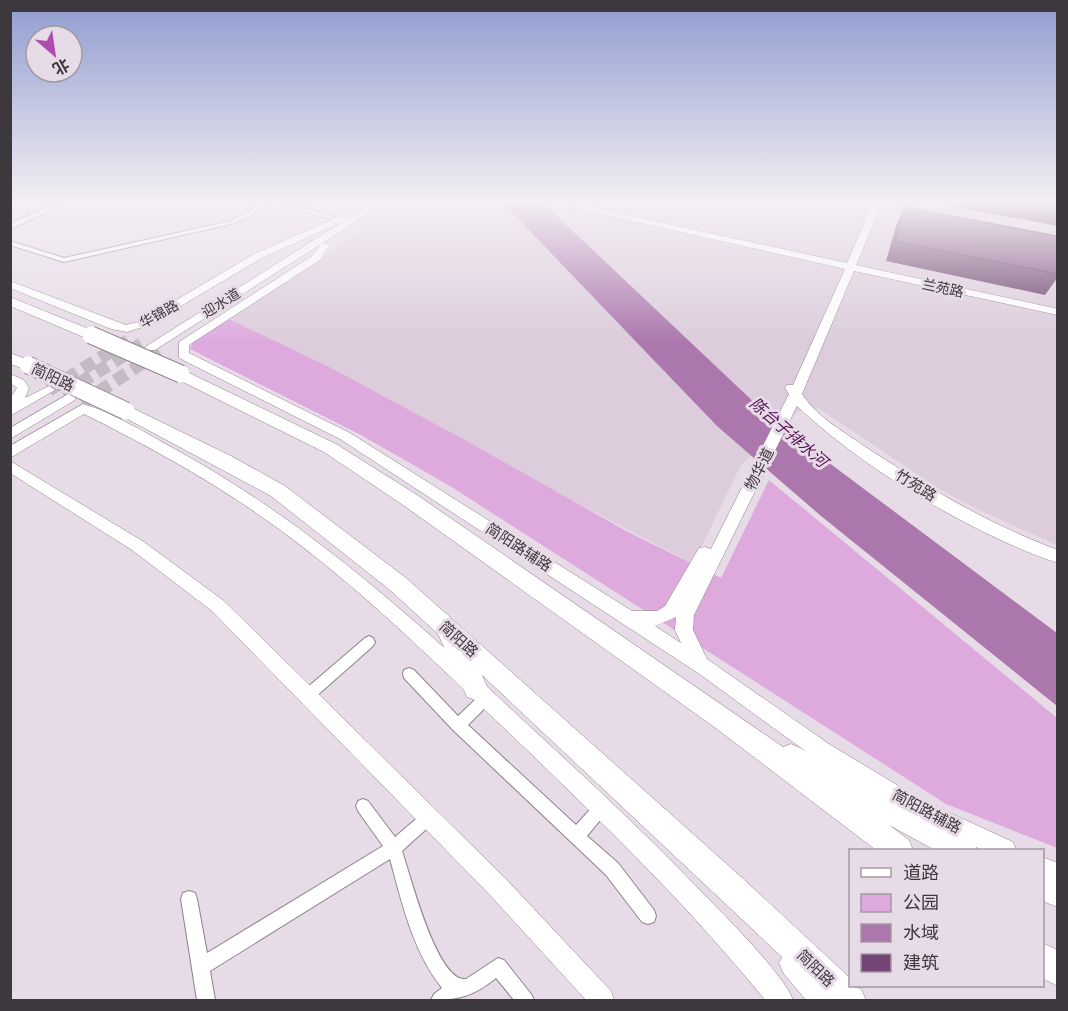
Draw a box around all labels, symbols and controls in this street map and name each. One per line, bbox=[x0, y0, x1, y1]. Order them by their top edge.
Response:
north arrow bbox=[24, 24, 84, 84]
text: 北 bbox=[49, 54, 73, 80]
street label: 兰苑路 bbox=[921, 275, 965, 301]
street label: 迎水道 bbox=[198, 284, 244, 322]
street label: 华锦路 bbox=[136, 296, 182, 332]
street label: 简阳路 bbox=[29, 359, 77, 395]
water label: 陈台子排水河 bbox=[746, 393, 834, 473]
street label: 物华道 bbox=[740, 445, 778, 493]
street label: 竹苑路 bbox=[892, 465, 940, 505]
street label: 简阳路辅路 bbox=[482, 519, 556, 575]
street label: 简阳路 bbox=[436, 617, 482, 661]
street label: 简阳路辅路 bbox=[889, 785, 965, 837]
legend bbox=[849, 849, 1044, 987]
text: 道路 bbox=[903, 861, 939, 884]
text: 公园 bbox=[903, 891, 939, 914]
text: 水域 bbox=[903, 921, 939, 944]
street label: 简阳路 bbox=[793, 946, 839, 990]
text: 建筑 bbox=[903, 951, 939, 974]

